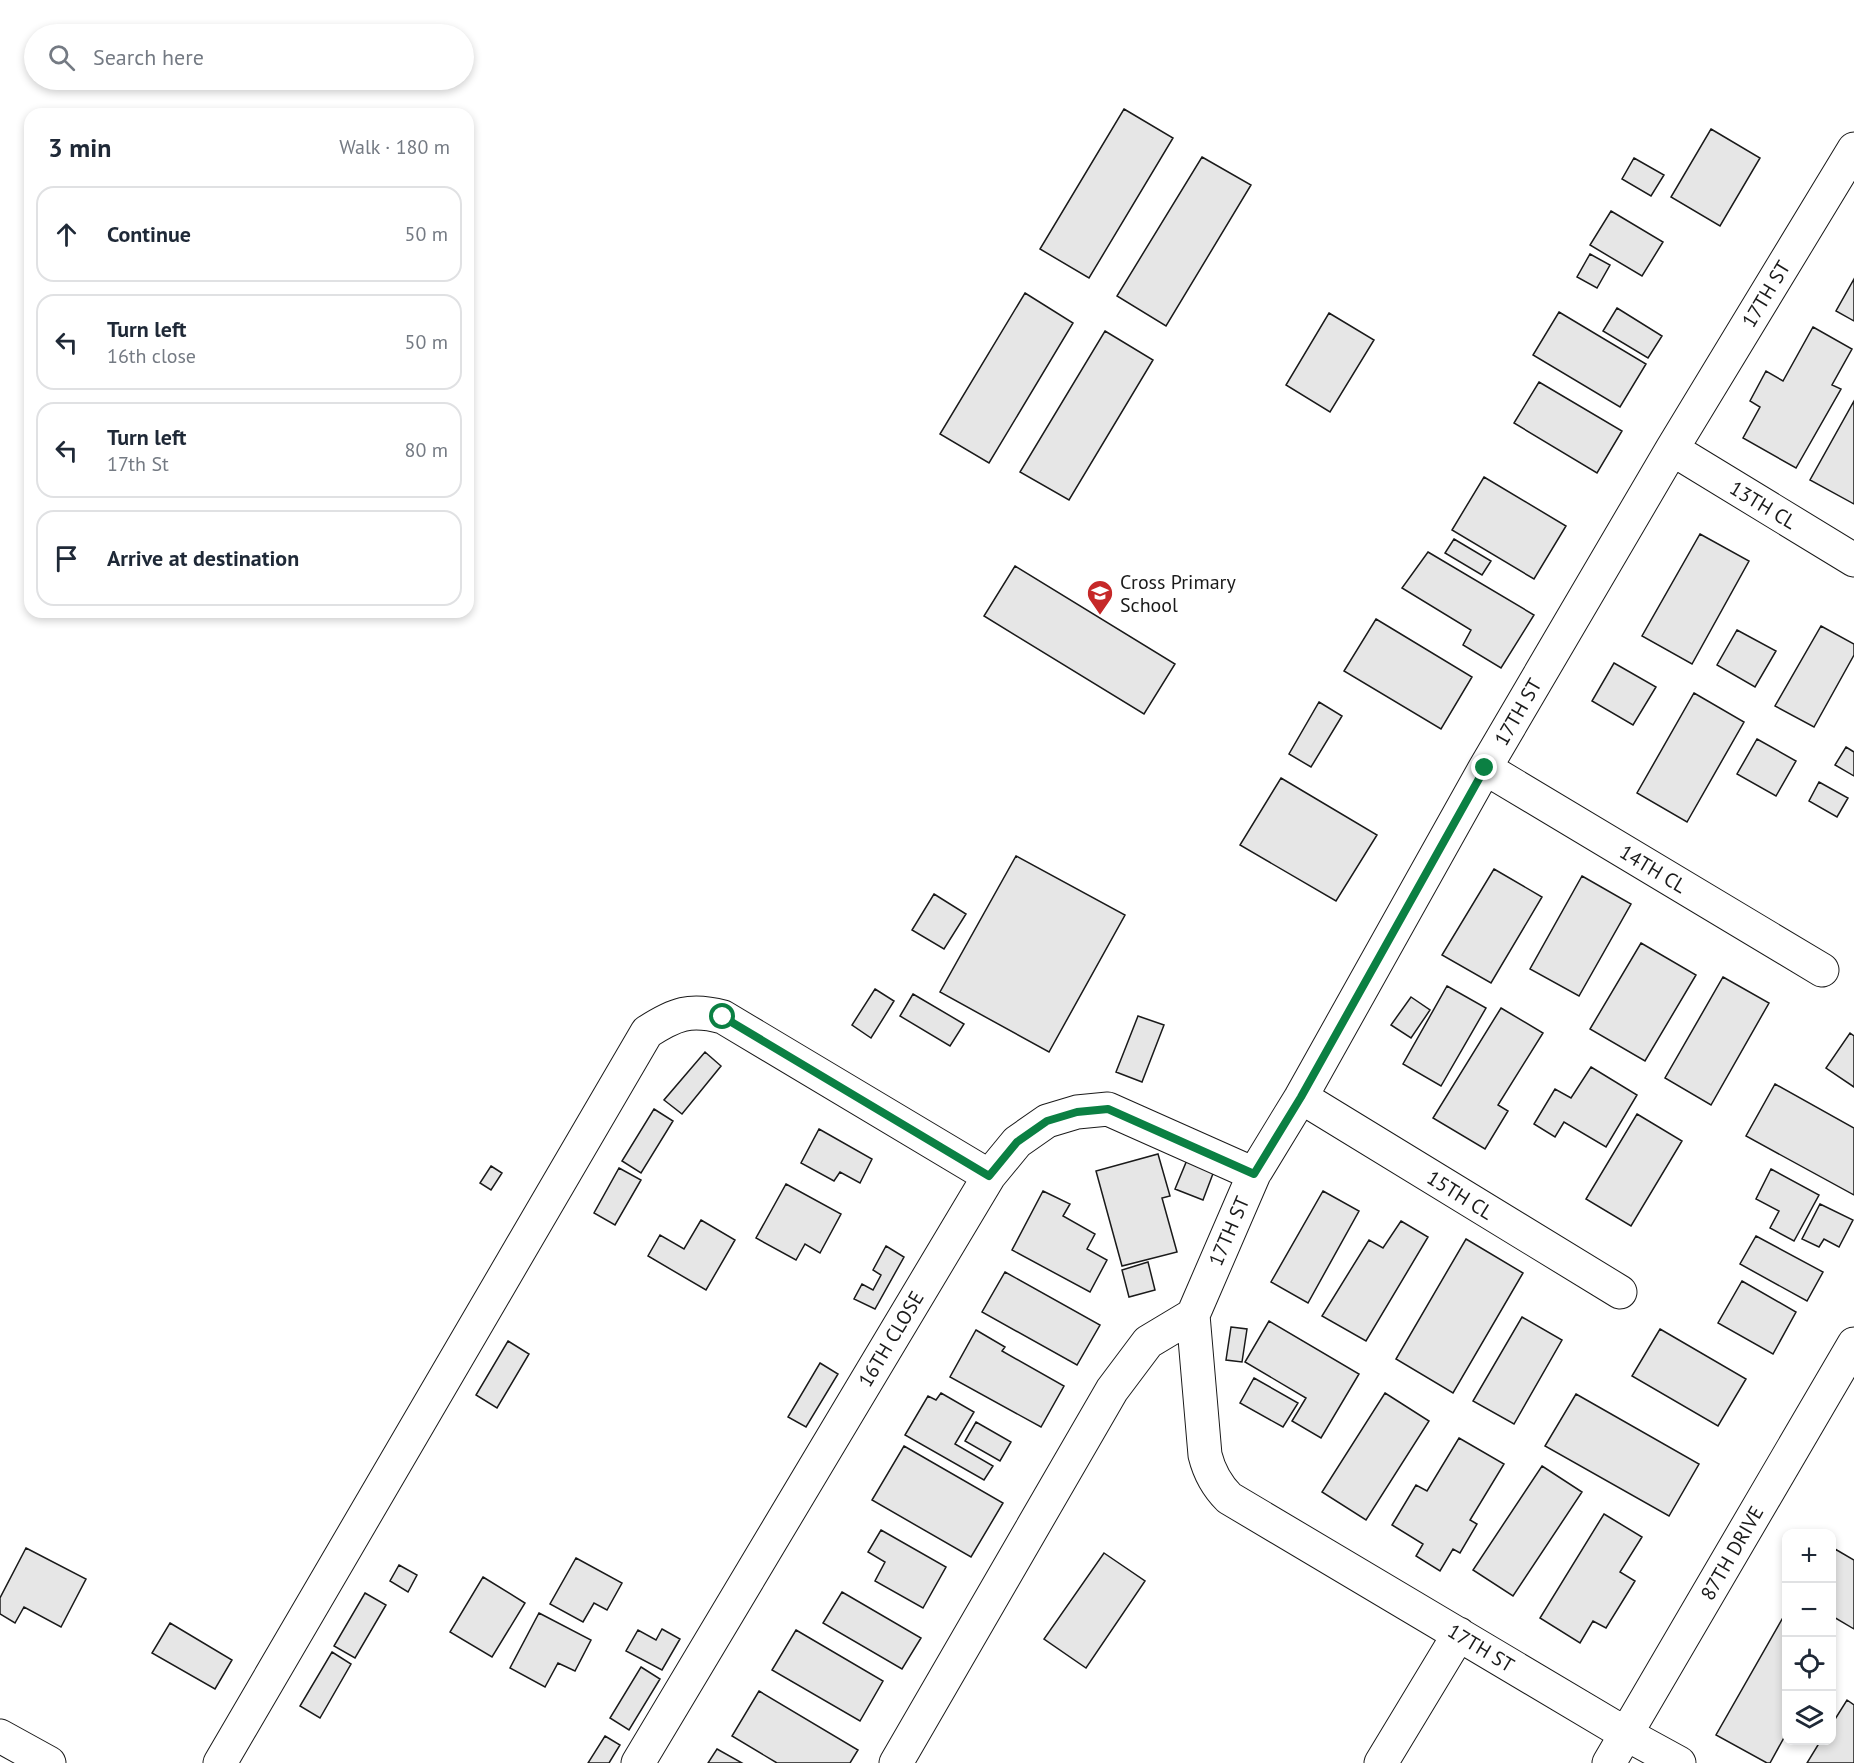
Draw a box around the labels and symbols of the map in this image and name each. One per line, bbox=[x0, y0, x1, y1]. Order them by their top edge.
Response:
street label: 17TH ST bbox=[1736, 256, 1796, 332]
street label: 13TH CL bbox=[1725, 475, 1801, 535]
place label: Cross Primary School bbox=[1120, 569, 1236, 618]
school or university icon: Cross Primary School bbox=[1085, 578, 1115, 616]
street label: 17TH ST bbox=[1488, 674, 1548, 750]
route end bbox=[1471, 754, 1497, 780]
street label: 14TH CL bbox=[1615, 839, 1691, 899]
route start bbox=[709, 1003, 735, 1029]
street label: 15TH CL bbox=[1422, 1165, 1498, 1225]
street label: 17TH ST bbox=[1203, 1192, 1255, 1270]
street label: 16TH CLOSE bbox=[852, 1286, 930, 1392]
street label: 87TH DRIVE bbox=[1695, 1501, 1769, 1605]
street label: 17TH ST bbox=[1443, 1618, 1519, 1678]

